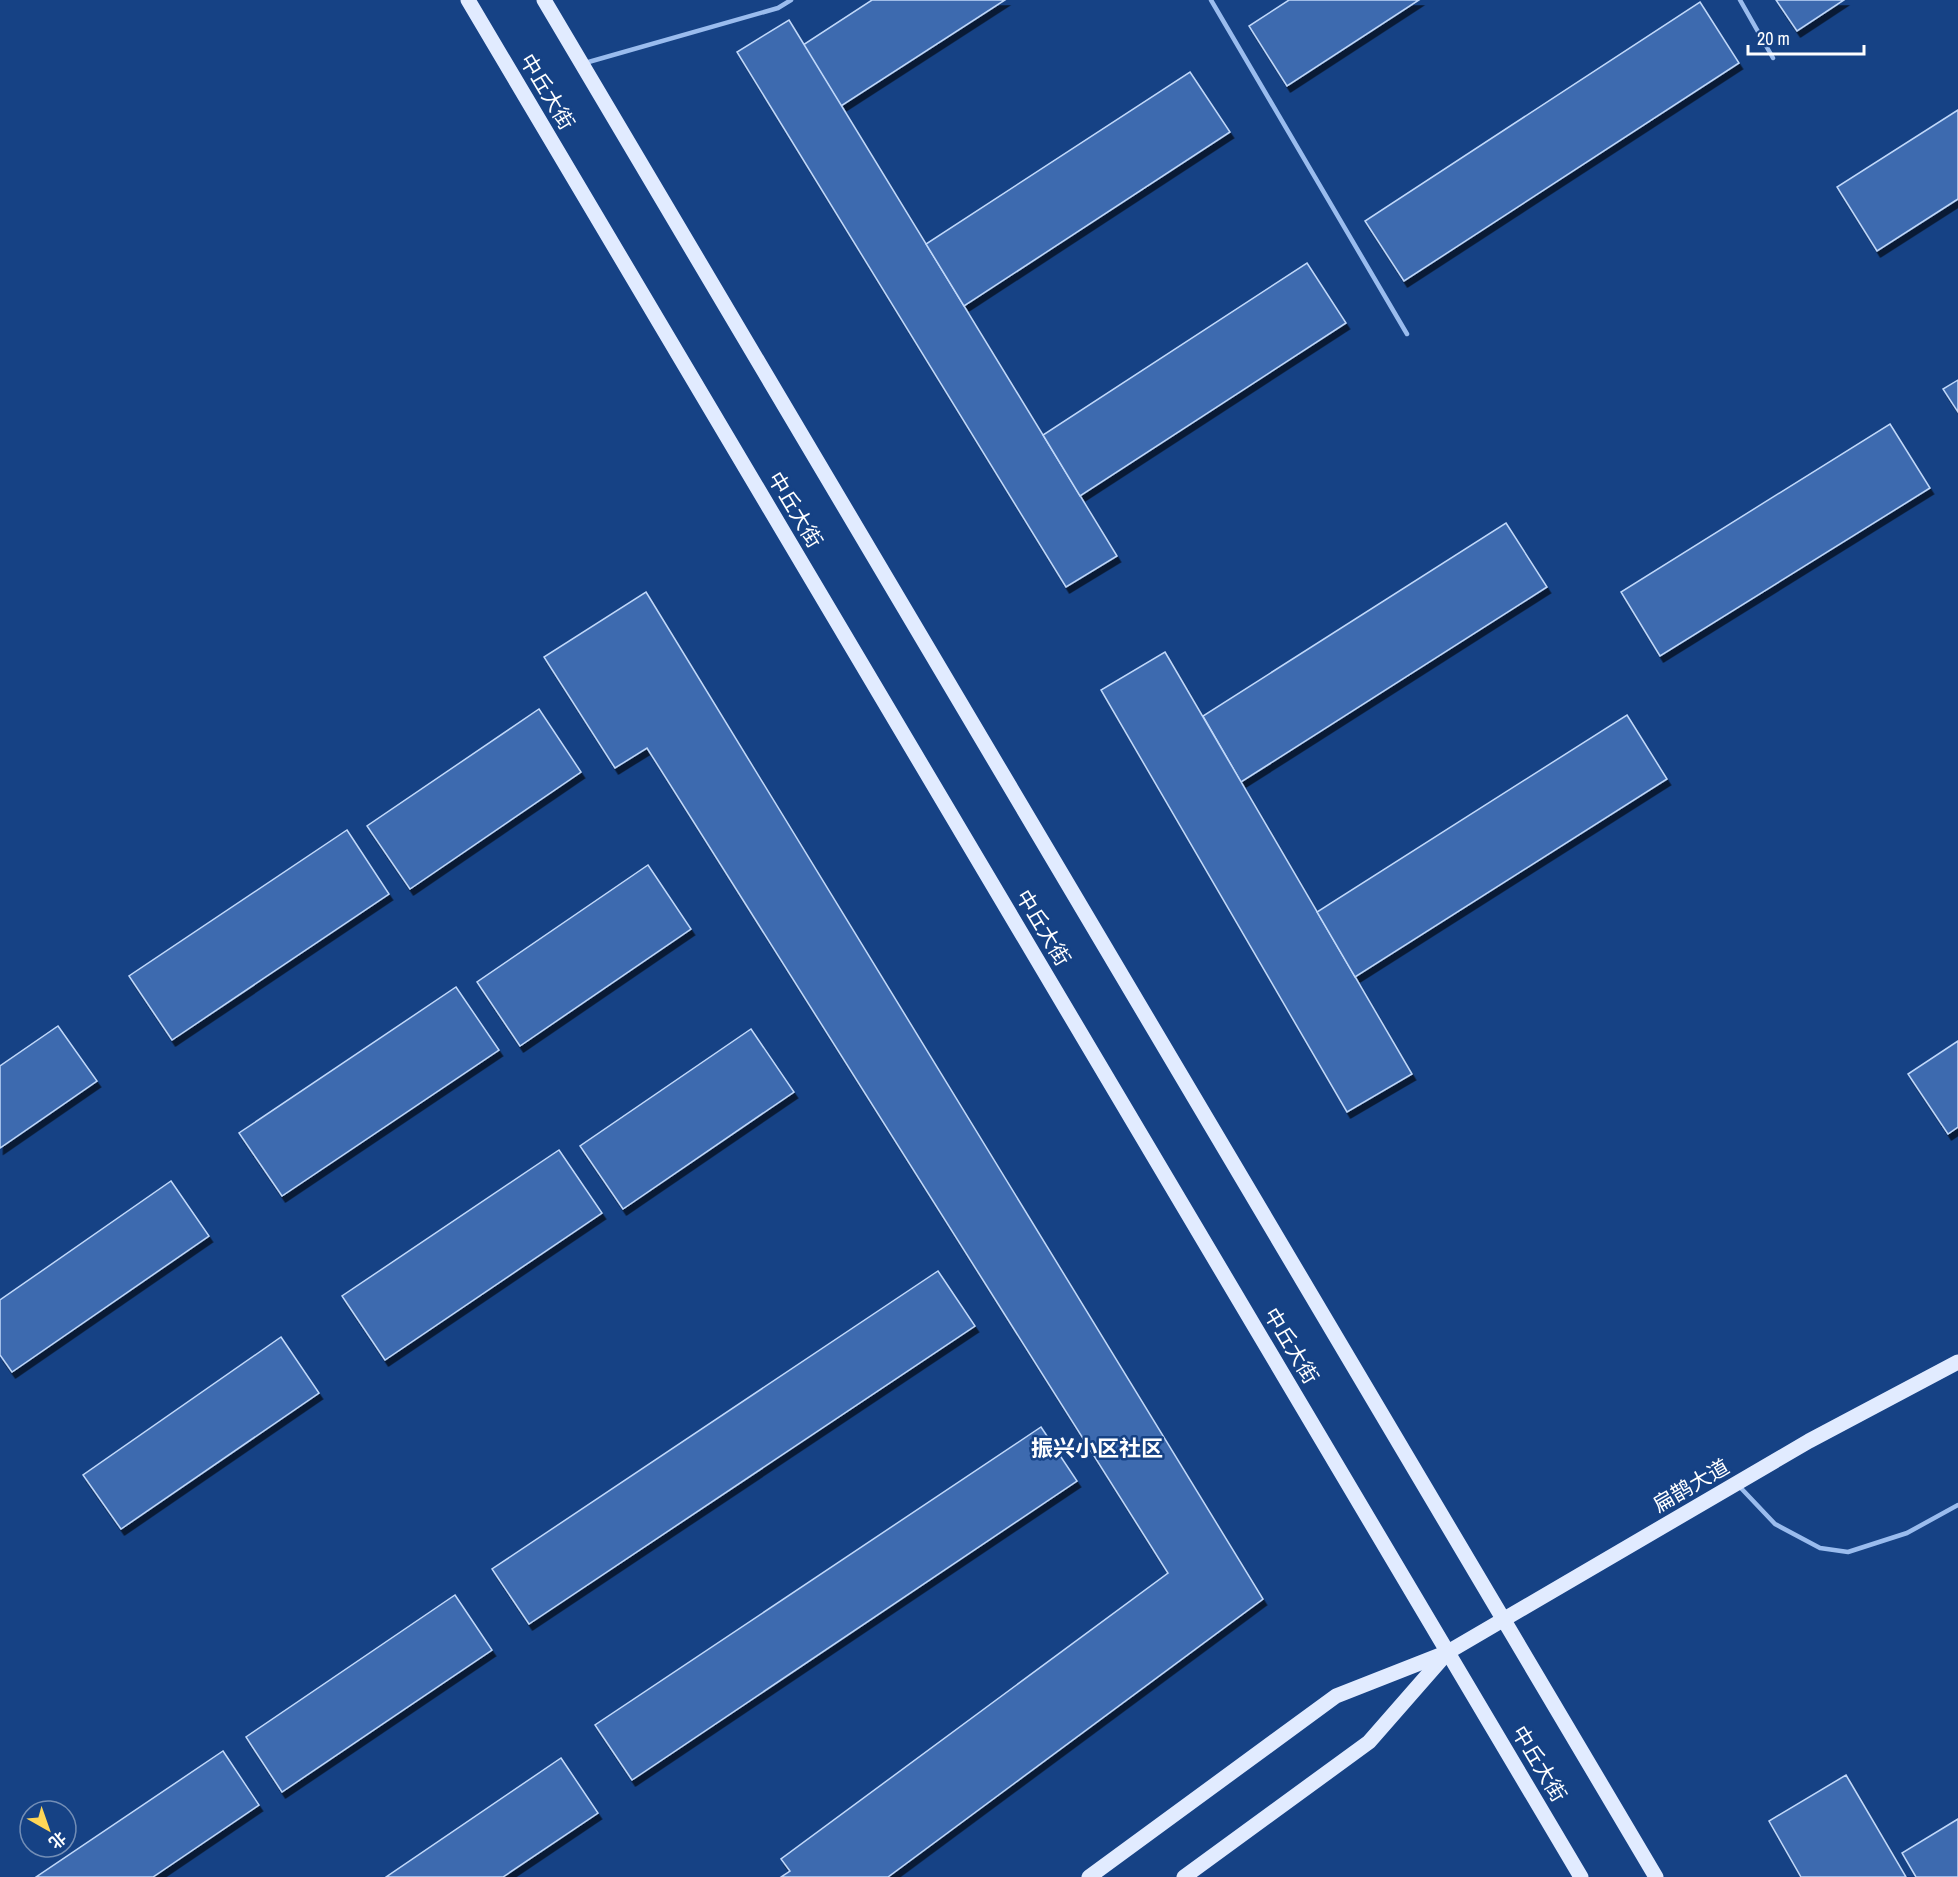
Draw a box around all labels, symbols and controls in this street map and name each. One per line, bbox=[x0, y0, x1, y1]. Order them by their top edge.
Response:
scale bar bbox=[1748, 18, 1864, 56]
text: 20 m bbox=[1757, 26, 1790, 51]
street label: 中丘大街 bbox=[513, 48, 581, 135]
street label: 中丘大街 bbox=[761, 466, 829, 553]
street label: 中丘大街 bbox=[1009, 884, 1077, 971]
street label: 中丘大街 bbox=[1257, 1302, 1325, 1389]
district label: 振兴小区社区 bbox=[1031, 1433, 1163, 1463]
street label: 扁鹊大道 bbox=[1647, 1452, 1734, 1519]
street label: 中丘大街 bbox=[1505, 1720, 1573, 1807]
north arrow bbox=[18, 1799, 78, 1859]
text: 北 bbox=[44, 1827, 71, 1854]

